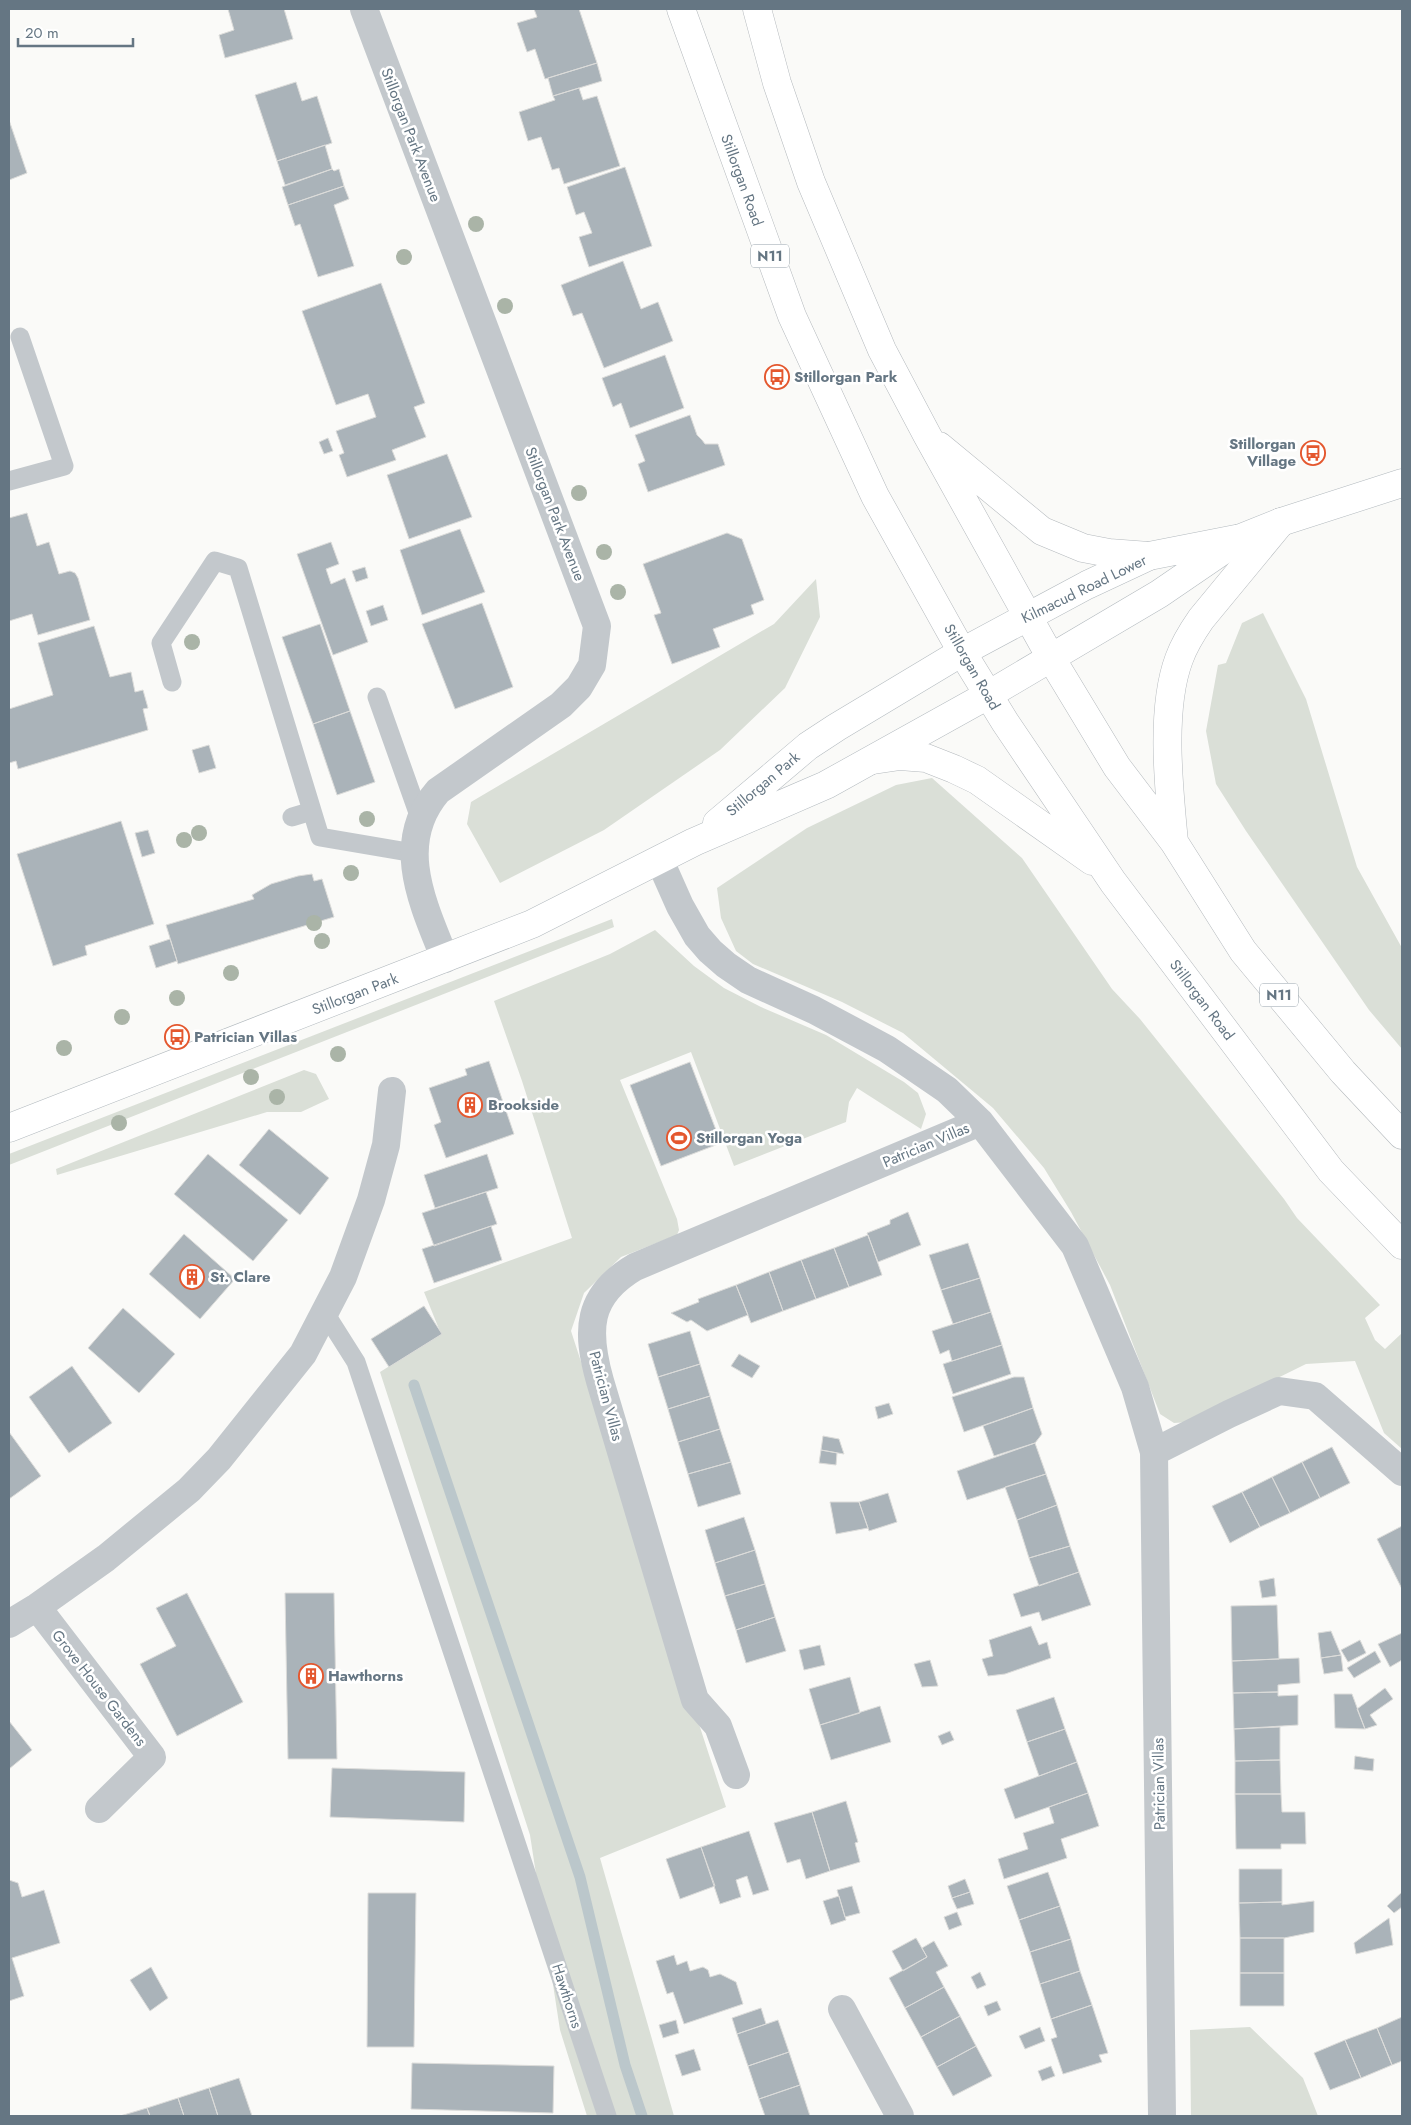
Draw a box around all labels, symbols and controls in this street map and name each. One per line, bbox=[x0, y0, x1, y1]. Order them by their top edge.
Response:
scale bar bbox=[18, 15, 132, 47]
text: 20 m bbox=[25, 22, 59, 44]
street label: Stillorgan Park Avenue bbox=[375, 65, 447, 205]
street label: Stillorgan Road bbox=[715, 131, 769, 229]
road number: N11 bbox=[751, 245, 789, 268]
bus stop icon: Stillorgan Park bbox=[764, 364, 790, 390]
place label: Stillorgan Park bbox=[794, 366, 898, 388]
place label: Stillorgan Village bbox=[1229, 433, 1296, 472]
bus stop icon: Stillorgan Village bbox=[1300, 440, 1326, 466]
street label: Stillorgan Park Avenue bbox=[519, 444, 591, 584]
street label: Kilmacud Road Lower bbox=[1017, 549, 1151, 629]
street label: Stillorgan Road bbox=[938, 620, 1006, 714]
street label: Stillorgan Park bbox=[721, 746, 805, 822]
street label: Stillorgan Road bbox=[1164, 955, 1240, 1045]
street label: Stillorgan Park bbox=[309, 967, 402, 1021]
road number: N11 bbox=[1260, 984, 1298, 1006]
bus stop icon: Patrician Villas bbox=[164, 1024, 190, 1050]
place label: Patrician Villas bbox=[194, 1026, 297, 1048]
building icon: Brookside bbox=[457, 1092, 483, 1118]
place label: Brookside bbox=[488, 1094, 559, 1116]
street label: Patrician Villas bbox=[879, 1117, 973, 1173]
sports icon: Stillorgan Yoga bbox=[666, 1125, 692, 1151]
place label: Stillorgan Yoga bbox=[696, 1127, 802, 1149]
building icon: St. Clare bbox=[179, 1264, 205, 1290]
place label: St. Clare bbox=[210, 1266, 271, 1288]
street label: Patrician Villas bbox=[583, 1349, 629, 1443]
street label: Grove House Gardens bbox=[47, 1625, 151, 1751]
building icon: Hawthorns bbox=[298, 1663, 324, 1689]
place label: Hawthorns bbox=[328, 1665, 403, 1687]
street label: Patrician Villas bbox=[1147, 1738, 1171, 1830]
street label: Hawthorns bbox=[546, 1961, 588, 2031]

